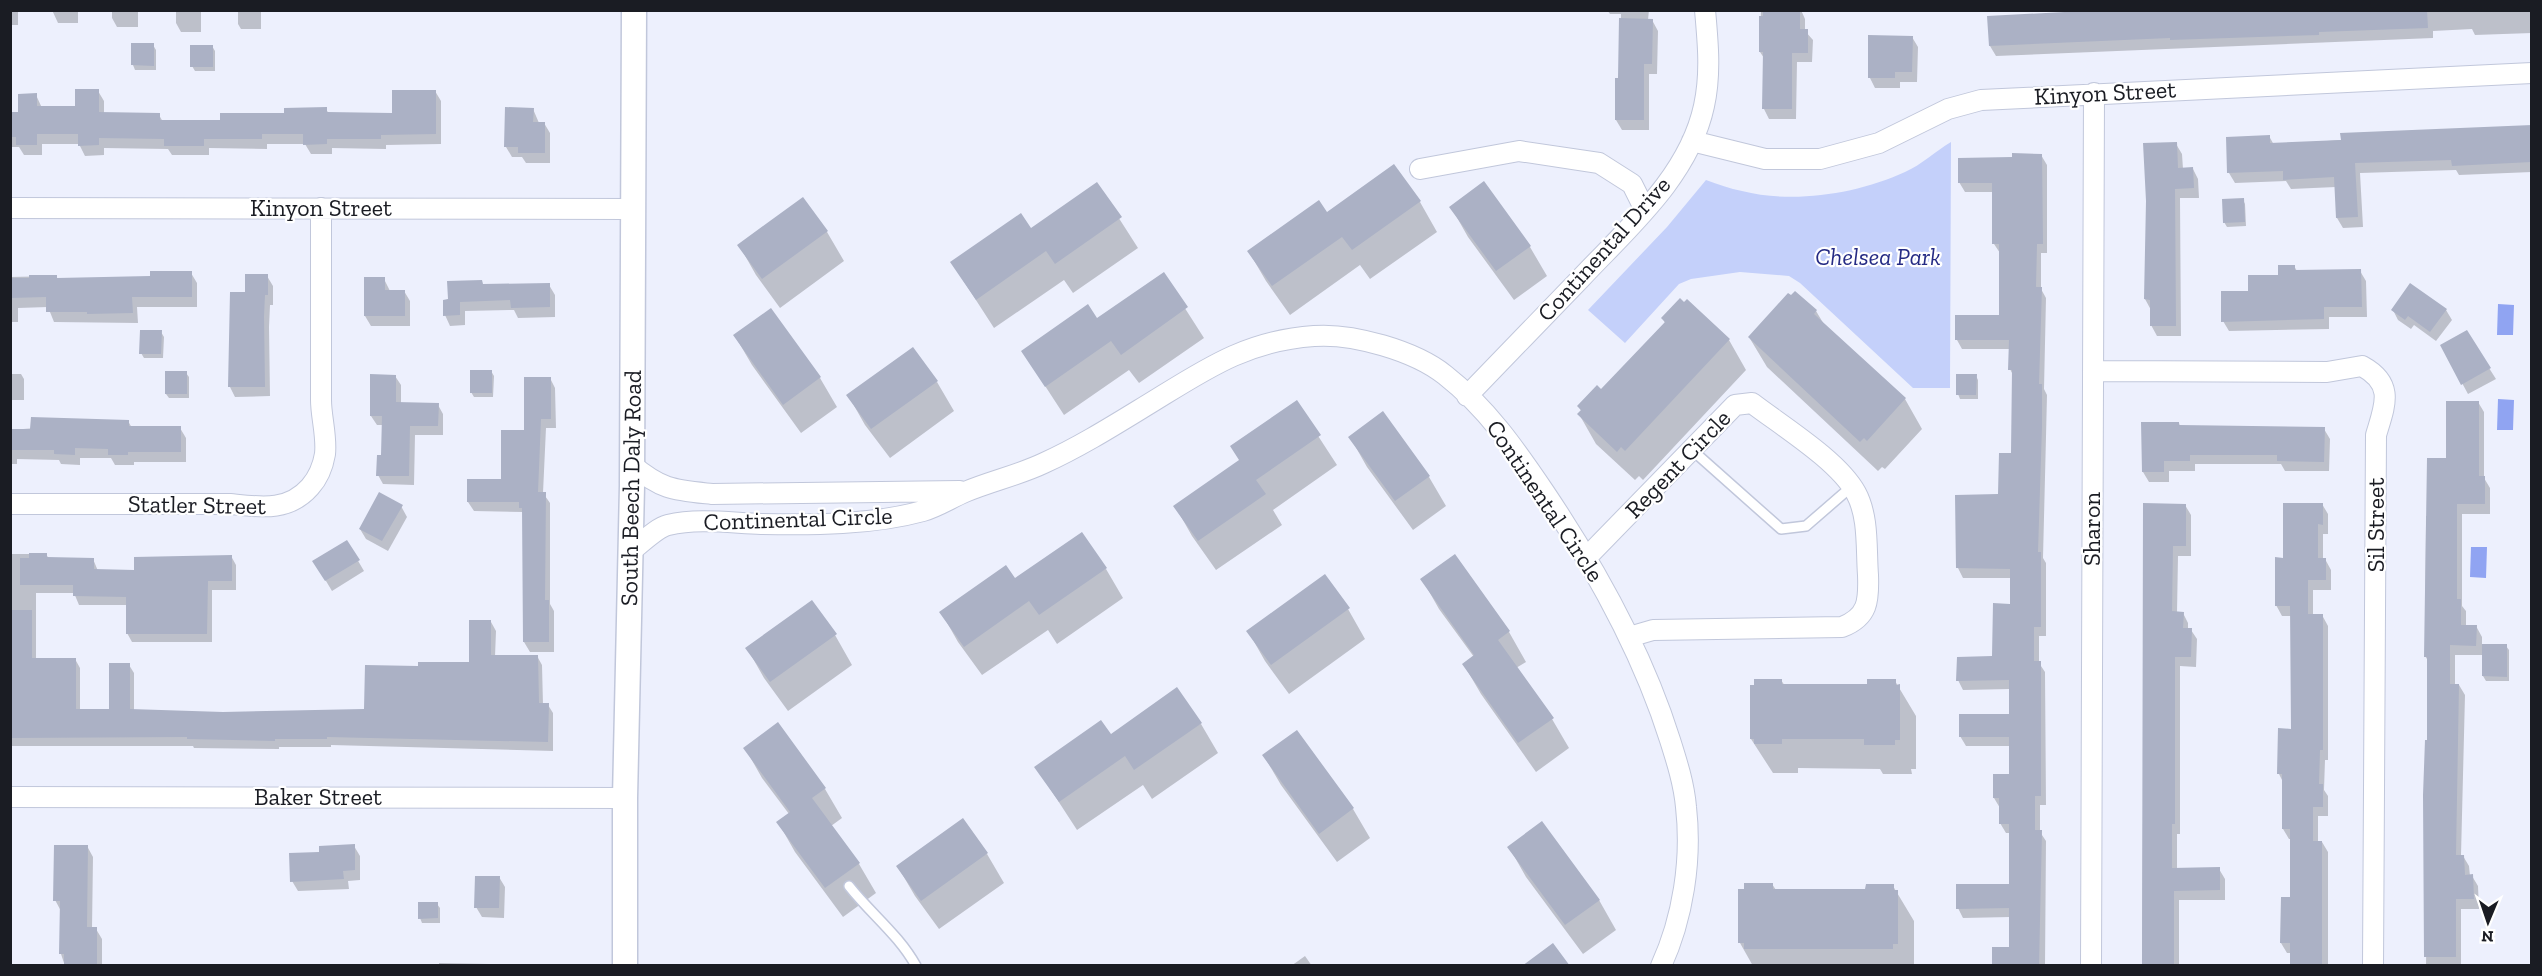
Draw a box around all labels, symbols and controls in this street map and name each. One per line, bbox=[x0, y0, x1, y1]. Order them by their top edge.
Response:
street label: Kinyon Street bbox=[2033, 74, 2177, 111]
street label: Continental Drive bbox=[1531, 170, 1676, 327]
street label: Kinyon Street bbox=[250, 193, 392, 222]
park label: Chelsea Park bbox=[1815, 242, 1941, 271]
street label: South Beech Daly Road bbox=[614, 370, 647, 606]
street label: Regent Circle bbox=[1619, 403, 1736, 524]
street label: Continental Circle bbox=[1480, 414, 1610, 587]
street label: Sil Street bbox=[2361, 478, 2390, 572]
street label: Statler Street bbox=[128, 489, 266, 520]
street label: Sharon bbox=[2077, 492, 2106, 566]
street label: Continental Circle bbox=[703, 501, 893, 536]
street label: Baker Street bbox=[254, 782, 382, 811]
north arrow bbox=[2458, 892, 2518, 952]
text: N bbox=[2481, 927, 2494, 946]

